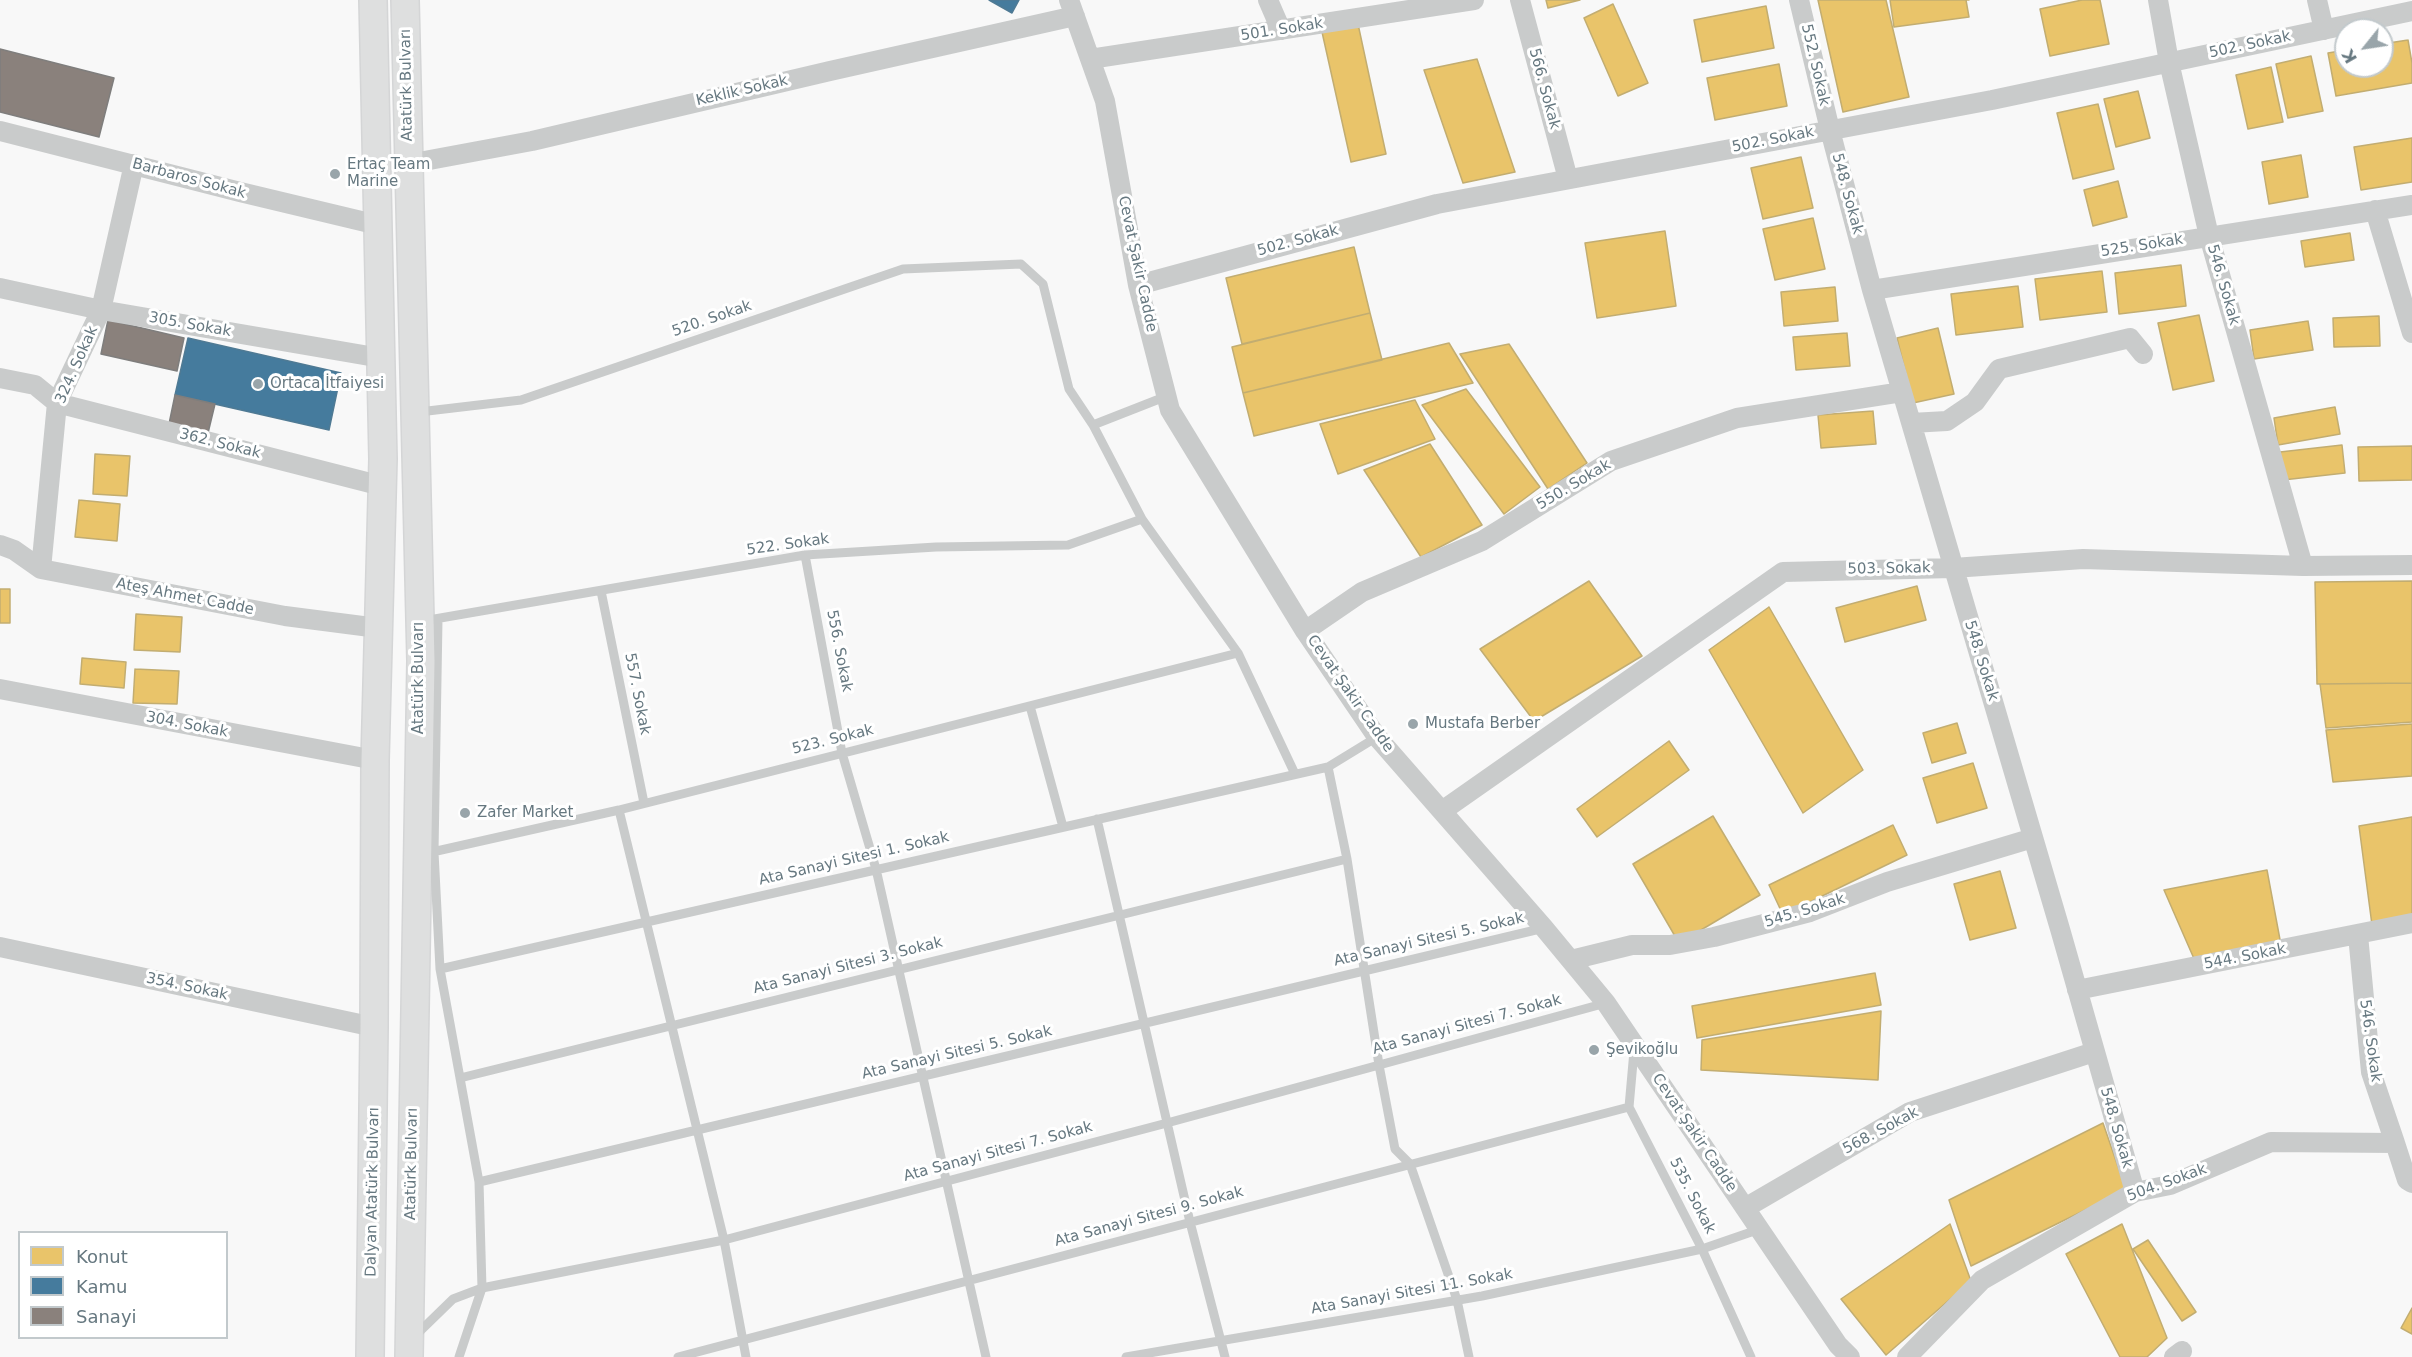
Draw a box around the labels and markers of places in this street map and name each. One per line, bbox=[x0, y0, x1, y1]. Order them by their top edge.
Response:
place label: Ertaç Team Marine bbox=[347, 156, 430, 191]
marker: Ertaç Team Marine bbox=[328, 167, 342, 181]
place label: Ortaca İtfaiyesi bbox=[270, 375, 384, 393]
marker: Ortaca İtfaiyesi bbox=[251, 377, 265, 391]
place label: Mustafa Berber bbox=[1425, 715, 1540, 733]
marker: Mustafa Berber bbox=[1406, 717, 1420, 731]
place label: Zafer Market bbox=[477, 804, 573, 822]
marker: Zafer Market bbox=[458, 806, 472, 820]
place label: Şevikoğlu bbox=[1606, 1041, 1678, 1059]
marker: Şevikoğlu bbox=[1587, 1043, 1601, 1057]

